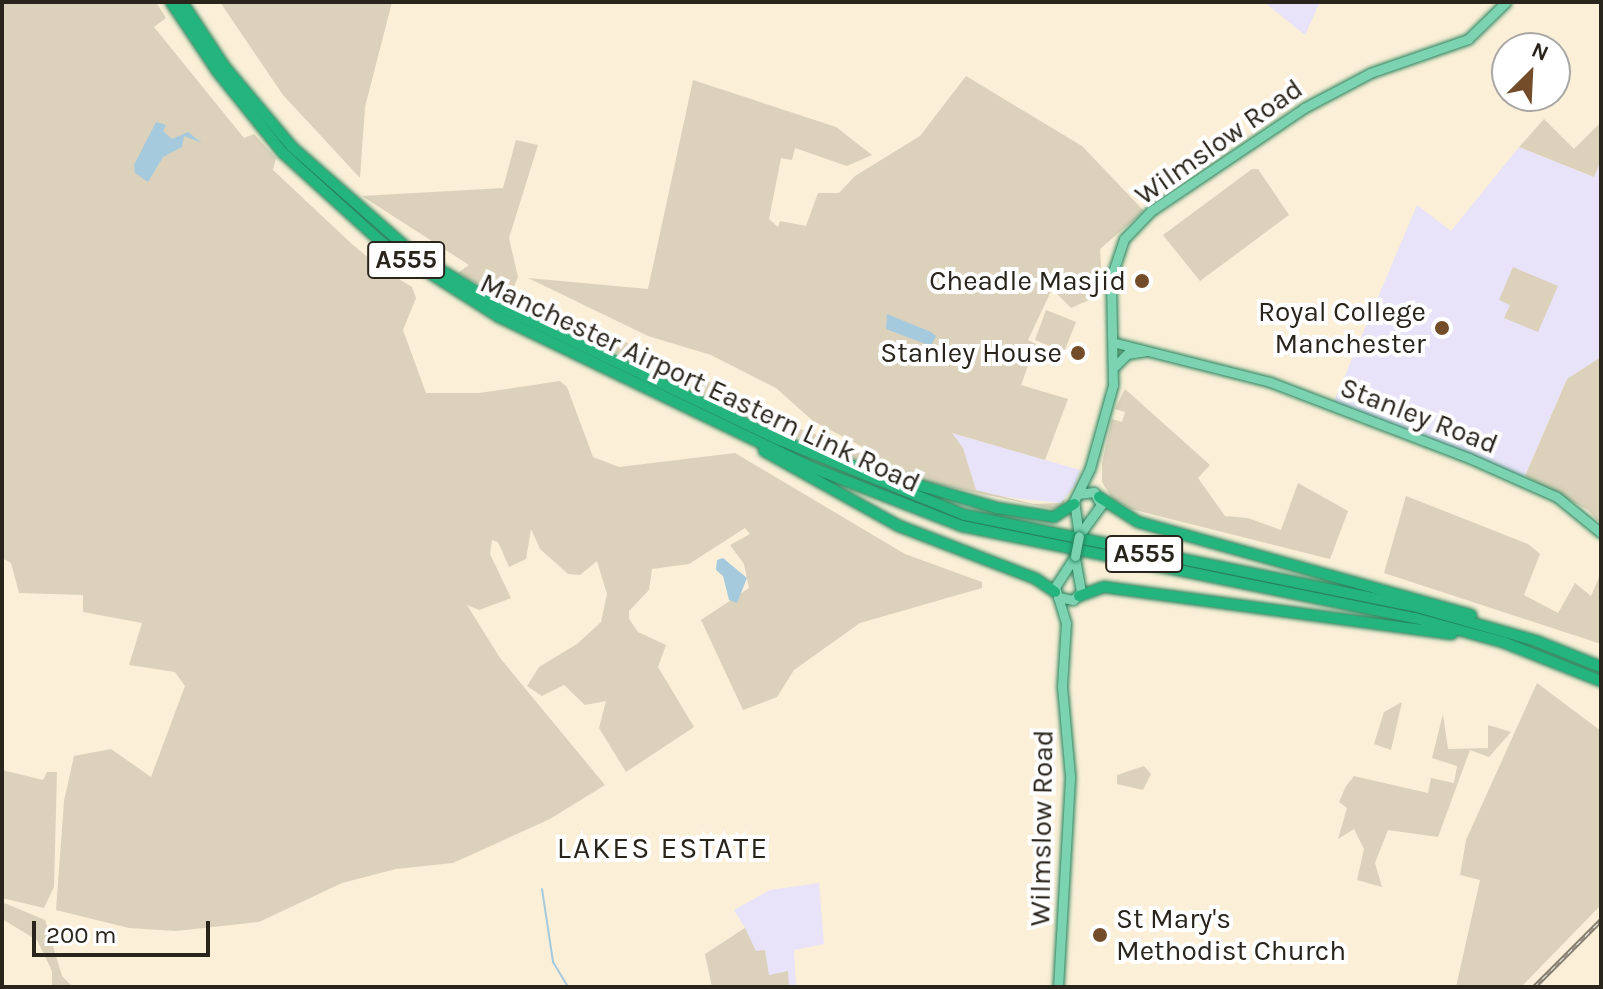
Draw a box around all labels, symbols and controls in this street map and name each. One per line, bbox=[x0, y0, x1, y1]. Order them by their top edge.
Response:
north arrow bbox=[1491, 32, 1571, 112]
text: N bbox=[1527, 37, 1552, 67]
street label: Wilmslow Road bbox=[1129, 72, 1309, 212]
road number: A555 bbox=[366, 238, 446, 282]
place label: Cheadle Masjid bbox=[929, 264, 1126, 298]
street label: Manchester Airport Eastern Link Road bbox=[475, 266, 925, 500]
marker: Cheadle Masjid bbox=[1133, 272, 1151, 290]
place label: Royal College Manchester bbox=[1258, 295, 1426, 361]
marker: Royal College Manchester bbox=[1433, 319, 1451, 337]
place label: Stanley House bbox=[880, 336, 1062, 370]
marker: Stanley House bbox=[1069, 344, 1087, 362]
street label: Stanley Road bbox=[1335, 371, 1503, 461]
road number: A555 bbox=[1104, 532, 1184, 576]
street label: Wilmslow Road bbox=[1023, 729, 1061, 927]
district label: LAKES ESTATE bbox=[557, 830, 769, 866]
place label: St Mary's Methodist Church bbox=[1116, 902, 1346, 968]
scale bar bbox=[36, 905, 214, 955]
text: 200 m bbox=[46, 921, 117, 949]
marker: St Mary's Methodist Church bbox=[1091, 926, 1109, 944]

